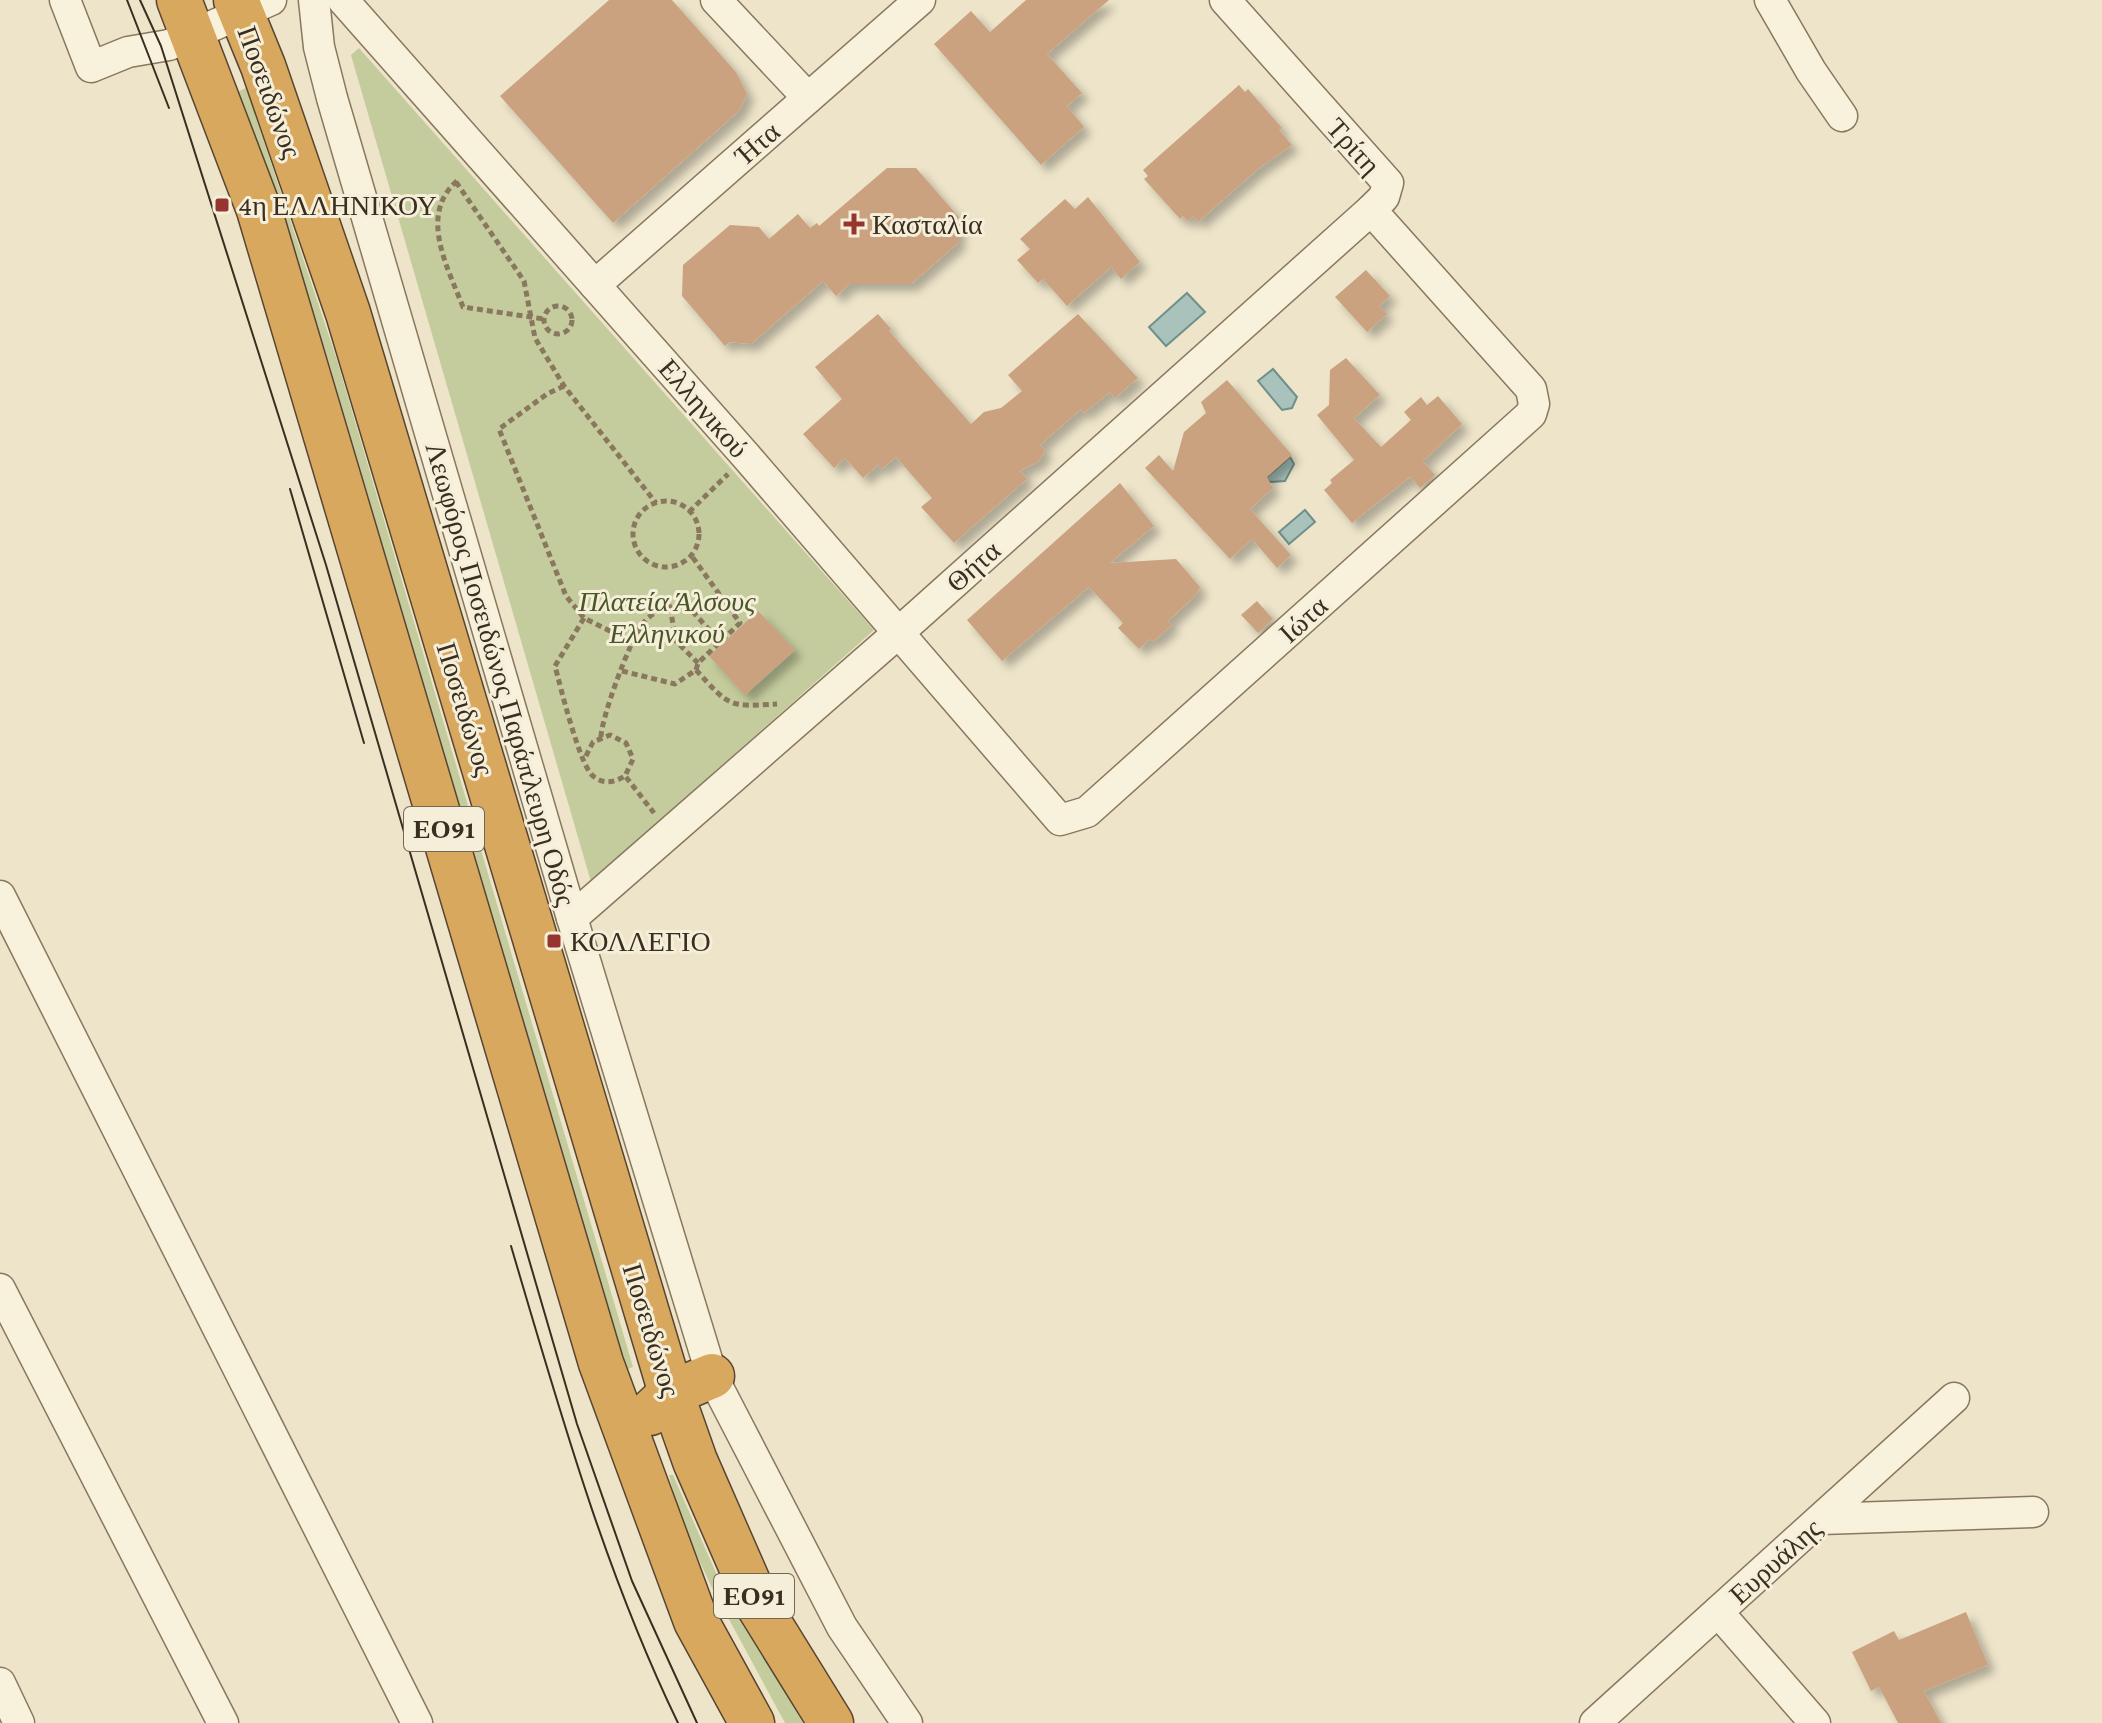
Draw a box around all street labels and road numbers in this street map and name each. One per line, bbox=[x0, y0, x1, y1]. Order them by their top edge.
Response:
street label: Ποσειδώνος bbox=[231, 22, 308, 162]
street label: Τρίτη bbox=[1321, 112, 1387, 181]
street label: Ήτα bbox=[728, 116, 786, 172]
street label: Ελληνικού bbox=[652, 353, 755, 464]
street label: Λεωφόρος Ποσειδώνος Παράπλευρη Οδός bbox=[419, 438, 583, 910]
street label: Θήτα bbox=[940, 534, 1007, 598]
street label: Ιώτα bbox=[1273, 590, 1334, 649]
street label: Ποσειδώνος bbox=[430, 638, 502, 780]
road number: ΕΟ91 bbox=[404, 807, 484, 851]
street label: Ποσειδώνος bbox=[617, 1260, 687, 1401]
street label: Ευρυάλης bbox=[1723, 1512, 1828, 1611]
road number: ΕΟ91 bbox=[714, 1574, 794, 1618]

